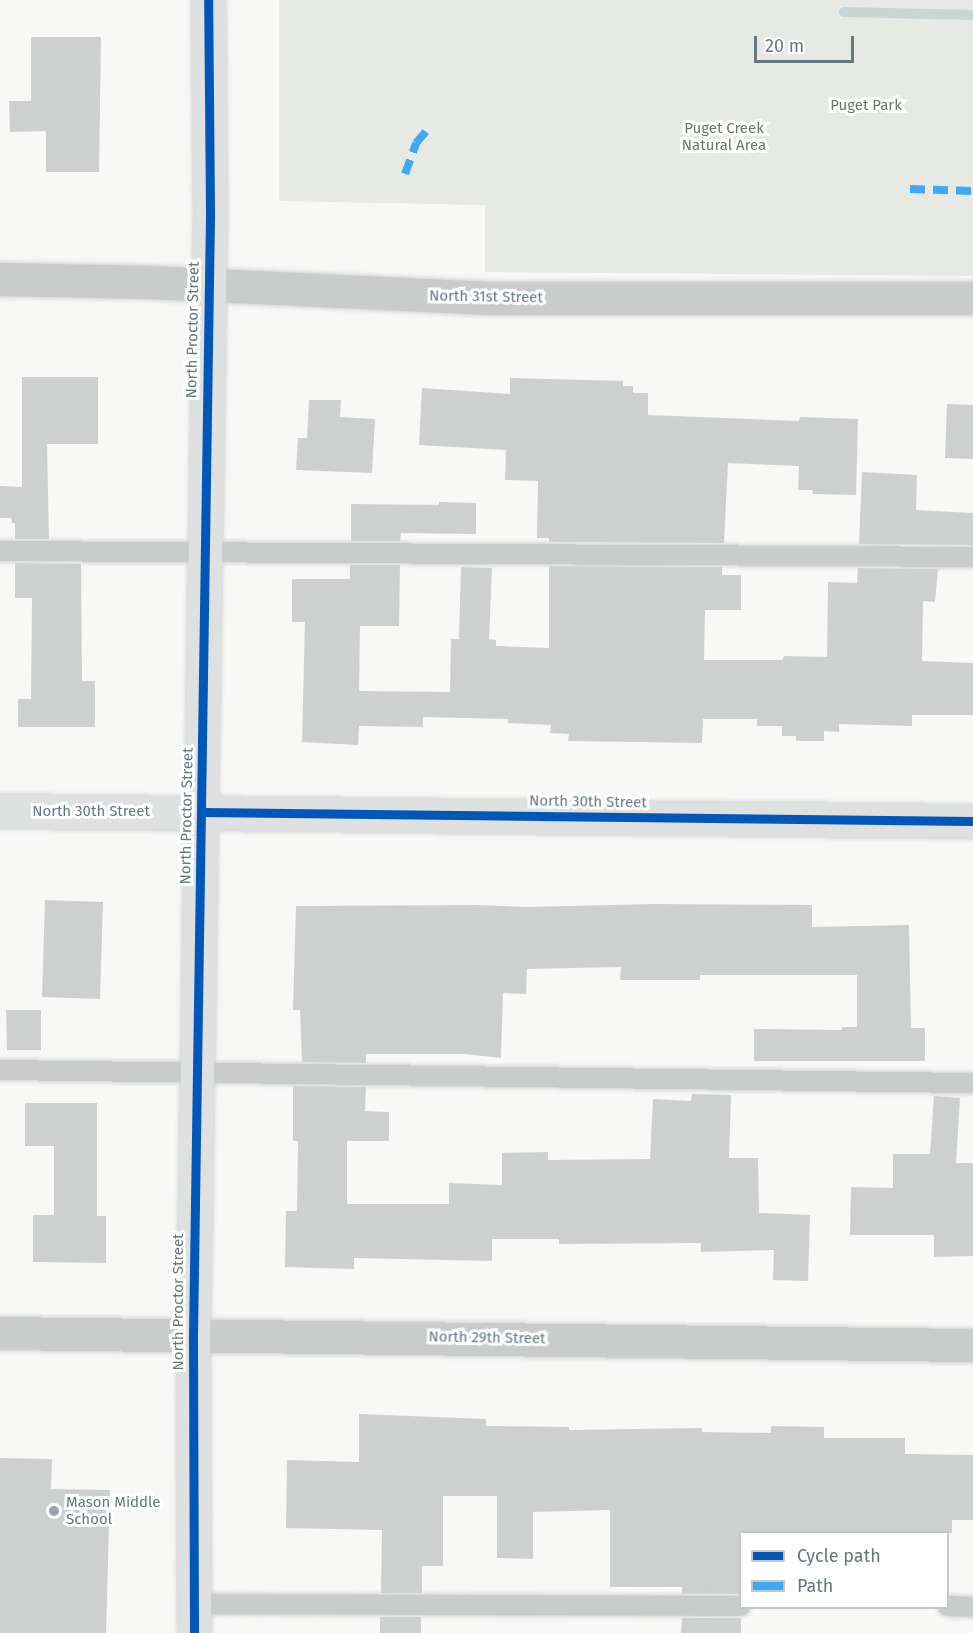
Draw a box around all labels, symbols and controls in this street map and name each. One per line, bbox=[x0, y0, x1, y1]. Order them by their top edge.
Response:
scale bar bbox=[757, 24, 858, 62]
text: 20 m bbox=[765, 35, 804, 57]
park label: Puget Park bbox=[830, 97, 902, 115]
park label: Puget Creek Natural Area bbox=[682, 119, 766, 154]
street label: North Proctor Street bbox=[183, 261, 203, 399]
street label: North 31st Street bbox=[429, 287, 543, 307]
street label: North Proctor Street bbox=[177, 747, 197, 885]
street label: North 30th Street bbox=[529, 792, 647, 812]
street label: North 30th Street bbox=[32, 803, 150, 821]
street label: North Proctor Street bbox=[170, 1233, 188, 1371]
street label: North 29th Street bbox=[428, 1328, 546, 1348]
place label: Mason Middle School bbox=[66, 1493, 161, 1528]
marker: Mason Middle School bbox=[47, 1504, 61, 1518]
legend bbox=[739, 1531, 949, 1609]
text: Cycle path bbox=[797, 1545, 881, 1567]
text: Path bbox=[797, 1575, 833, 1597]

